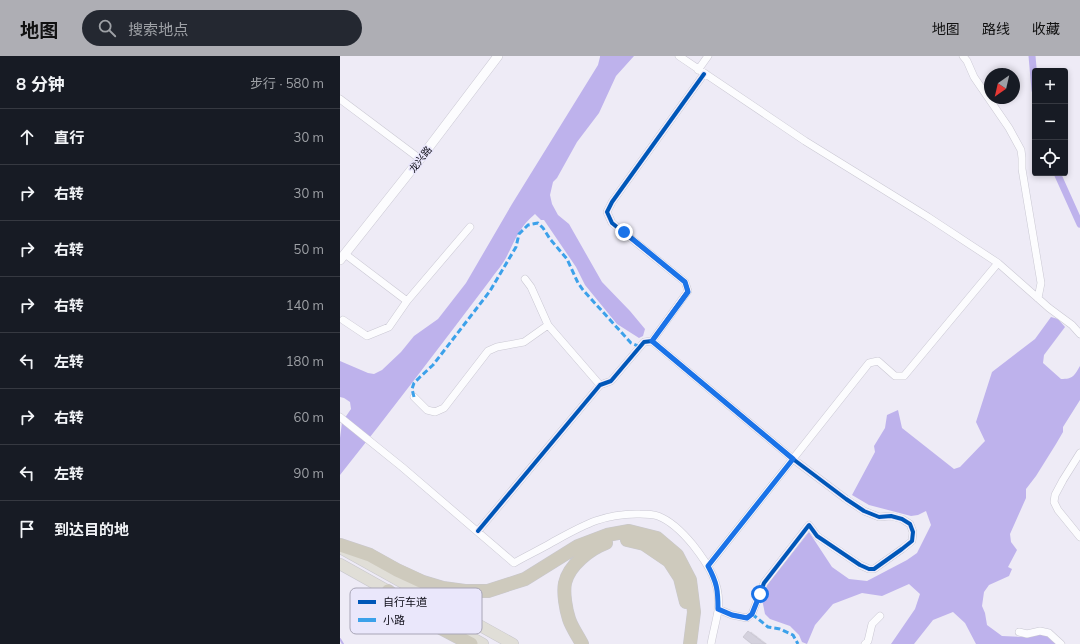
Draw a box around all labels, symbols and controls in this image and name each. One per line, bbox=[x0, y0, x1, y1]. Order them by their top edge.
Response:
search box bbox=[82, 10, 362, 46]
icon: search bbox=[96, 17, 118, 39]
text: 地图 bbox=[20, 18, 58, 42]
text: 搜索地点 bbox=[128, 20, 188, 39]
text: 地图 bbox=[932, 20, 960, 38]
text: 路线 bbox=[982, 20, 1010, 38]
text: 收藏 bbox=[1032, 20, 1060, 38]
north arrow bbox=[984, 68, 1020, 104]
map controls bbox=[1032, 68, 1068, 176]
button: + bbox=[1032, 68, 1068, 104]
text: 8 分钟 bbox=[16, 73, 65, 94]
text: 步行 · 580 m bbox=[250, 75, 324, 91]
button: − bbox=[1032, 104, 1068, 140]
icon: ahead bbox=[16, 126, 38, 148]
text: 直行 bbox=[54, 128, 84, 147]
text: 30 m bbox=[294, 129, 324, 145]
button: locate bbox=[1032, 140, 1068, 176]
street label: 龙兴路 bbox=[406, 143, 435, 175]
icon: right bbox=[16, 182, 38, 204]
text: 右转 bbox=[54, 184, 84, 203]
text: 30 m bbox=[294, 185, 324, 201]
route end bbox=[615, 223, 633, 241]
icon: right bbox=[16, 238, 38, 260]
text: 右转 bbox=[54, 240, 84, 259]
text: 50 m bbox=[294, 241, 324, 257]
icon: right bbox=[16, 294, 38, 316]
text: 右转 bbox=[54, 296, 84, 315]
text: 140 m bbox=[286, 297, 324, 313]
icon: left bbox=[16, 350, 38, 372]
text: 左转 bbox=[54, 352, 84, 371]
text: 180 m bbox=[286, 353, 324, 369]
icon: right bbox=[16, 406, 38, 428]
text: 右转 bbox=[54, 408, 84, 427]
text: 60 m bbox=[294, 409, 324, 425]
icon: left bbox=[16, 462, 38, 484]
text: 左转 bbox=[54, 464, 84, 483]
text: 90 m bbox=[294, 465, 324, 481]
icon: arrive bbox=[16, 518, 38, 540]
text: 到达目的地 bbox=[54, 520, 129, 539]
route start bbox=[751, 585, 769, 603]
legend bbox=[350, 588, 482, 634]
text: 自行车道 bbox=[383, 595, 427, 609]
text: 小路 bbox=[383, 613, 405, 627]

